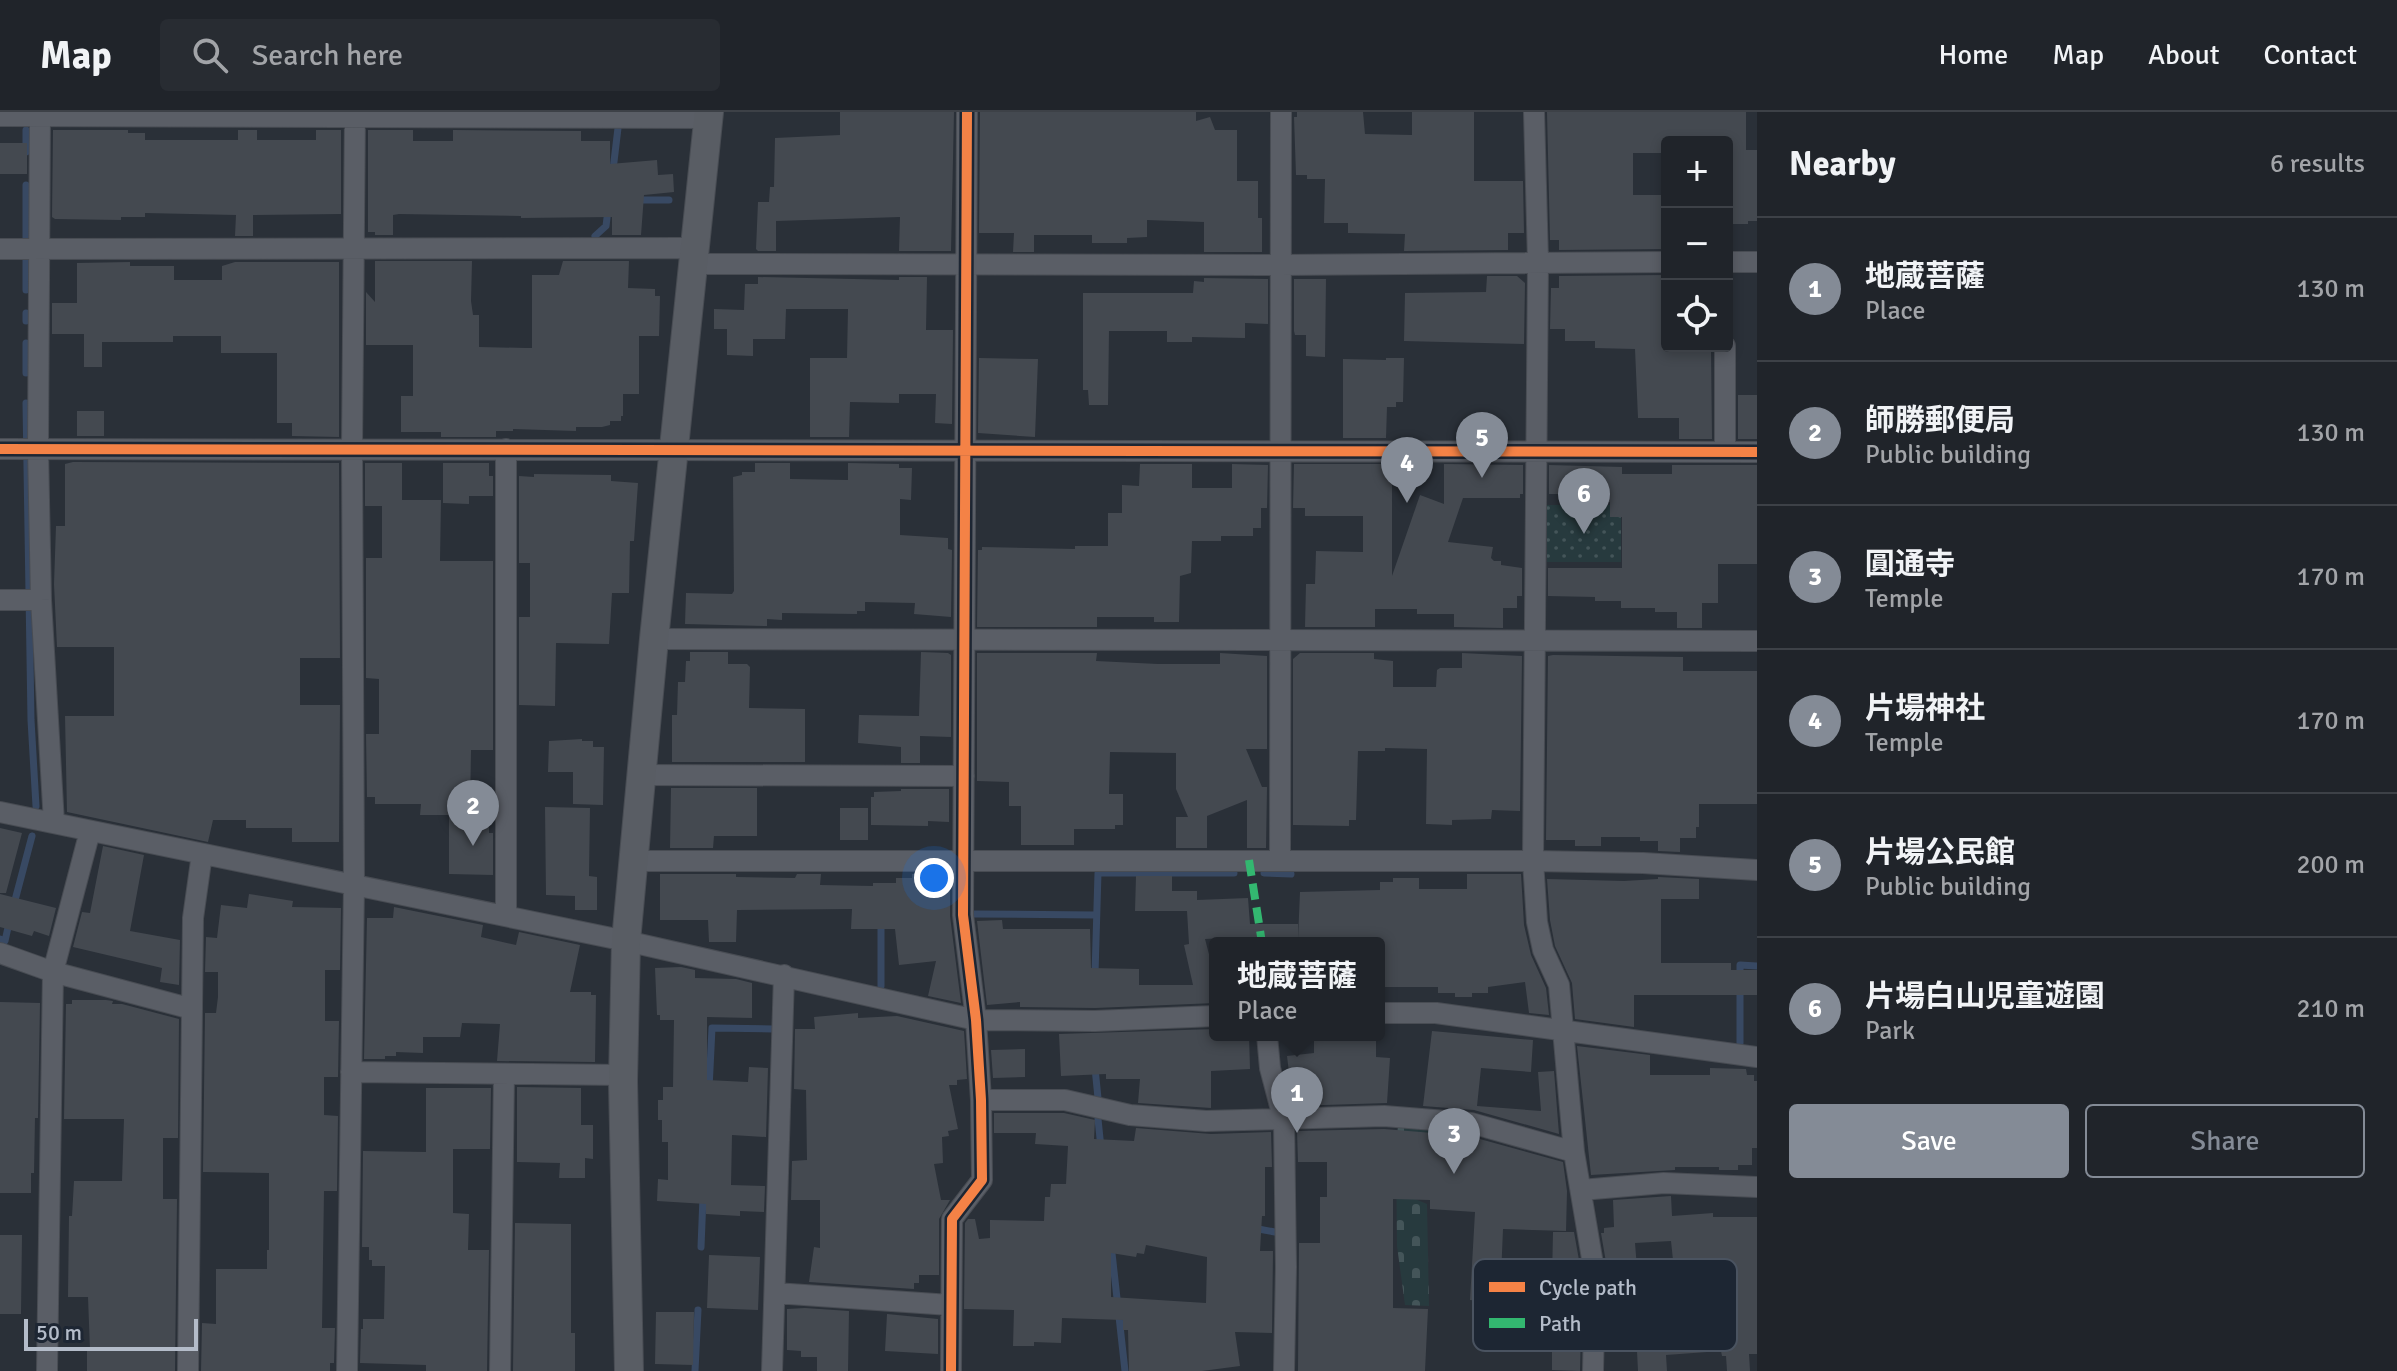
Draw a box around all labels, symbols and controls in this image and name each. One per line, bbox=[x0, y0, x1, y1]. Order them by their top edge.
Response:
search box bbox=[160, 19, 720, 91]
text: Map bbox=[40, 32, 112, 79]
icon: search bbox=[188, 33, 232, 77]
text: Search here bbox=[252, 37, 403, 74]
text: Home bbox=[1939, 38, 2008, 72]
text: Map bbox=[2052, 38, 2104, 72]
text: About bbox=[2148, 38, 2220, 72]
text: Contact bbox=[2264, 38, 2357, 72]
map controls bbox=[1661, 136, 1733, 352]
button: + bbox=[1661, 136, 1733, 208]
text: Nearby bbox=[1789, 143, 1896, 185]
text: 6 results bbox=[2270, 148, 2365, 180]
button: − bbox=[1661, 208, 1733, 280]
text: 地蔵菩薩 bbox=[1865, 258, 1985, 295]
text: 1 bbox=[1808, 273, 1822, 305]
text: 130 m bbox=[2296, 273, 2365, 305]
button: locate bbox=[1661, 280, 1733, 352]
text: Place bbox=[1865, 295, 1926, 327]
text: 師勝郵便局 bbox=[1865, 402, 2015, 439]
pin: 5 bbox=[1456, 412, 1508, 478]
text: 2 bbox=[1808, 417, 1822, 449]
text: 130 m bbox=[2296, 417, 2365, 449]
pin: 4 bbox=[1381, 437, 1433, 503]
text: Public building bbox=[1865, 439, 2031, 471]
pin: 6 bbox=[1558, 468, 1610, 534]
text: 圓通寺 bbox=[1865, 546, 1955, 583]
text: 3 bbox=[1808, 561, 1822, 593]
text: 170 m bbox=[2296, 561, 2365, 593]
text: Temple bbox=[1865, 583, 1944, 615]
text: 片場神社 bbox=[1865, 690, 1985, 727]
text: 4 bbox=[1808, 705, 1822, 737]
text: 170 m bbox=[2296, 705, 2365, 737]
text: Temple bbox=[1865, 727, 1944, 759]
pin: 2 bbox=[447, 780, 499, 846]
text: 片場公民館 bbox=[1865, 834, 2015, 871]
text: 5 bbox=[1808, 849, 1822, 881]
text: 200 m bbox=[2296, 849, 2365, 881]
your location bbox=[914, 858, 954, 898]
text: Public building bbox=[1865, 871, 2031, 903]
popup bbox=[1209, 937, 1385, 1041]
text: 地蔵菩薩 bbox=[1237, 958, 1357, 995]
text: 片場白山児童遊園 bbox=[1865, 978, 2105, 1015]
text: 6 bbox=[1808, 993, 1822, 1025]
text: 210 m bbox=[2296, 993, 2365, 1025]
text: Place bbox=[1237, 995, 1298, 1027]
text: Park bbox=[1865, 1015, 1915, 1047]
pin: 1 bbox=[1271, 1067, 1323, 1133]
button: Save bbox=[1789, 1104, 2069, 1178]
button: Share bbox=[2085, 1104, 2365, 1178]
pin: 3 bbox=[1428, 1108, 1480, 1174]
legend bbox=[1473, 1259, 1737, 1351]
text: Cycle path bbox=[1539, 1274, 1637, 1301]
text: Path bbox=[1539, 1310, 1582, 1337]
scale bar bbox=[24, 1315, 198, 1351]
text: 50 m bbox=[36, 1319, 82, 1346]

